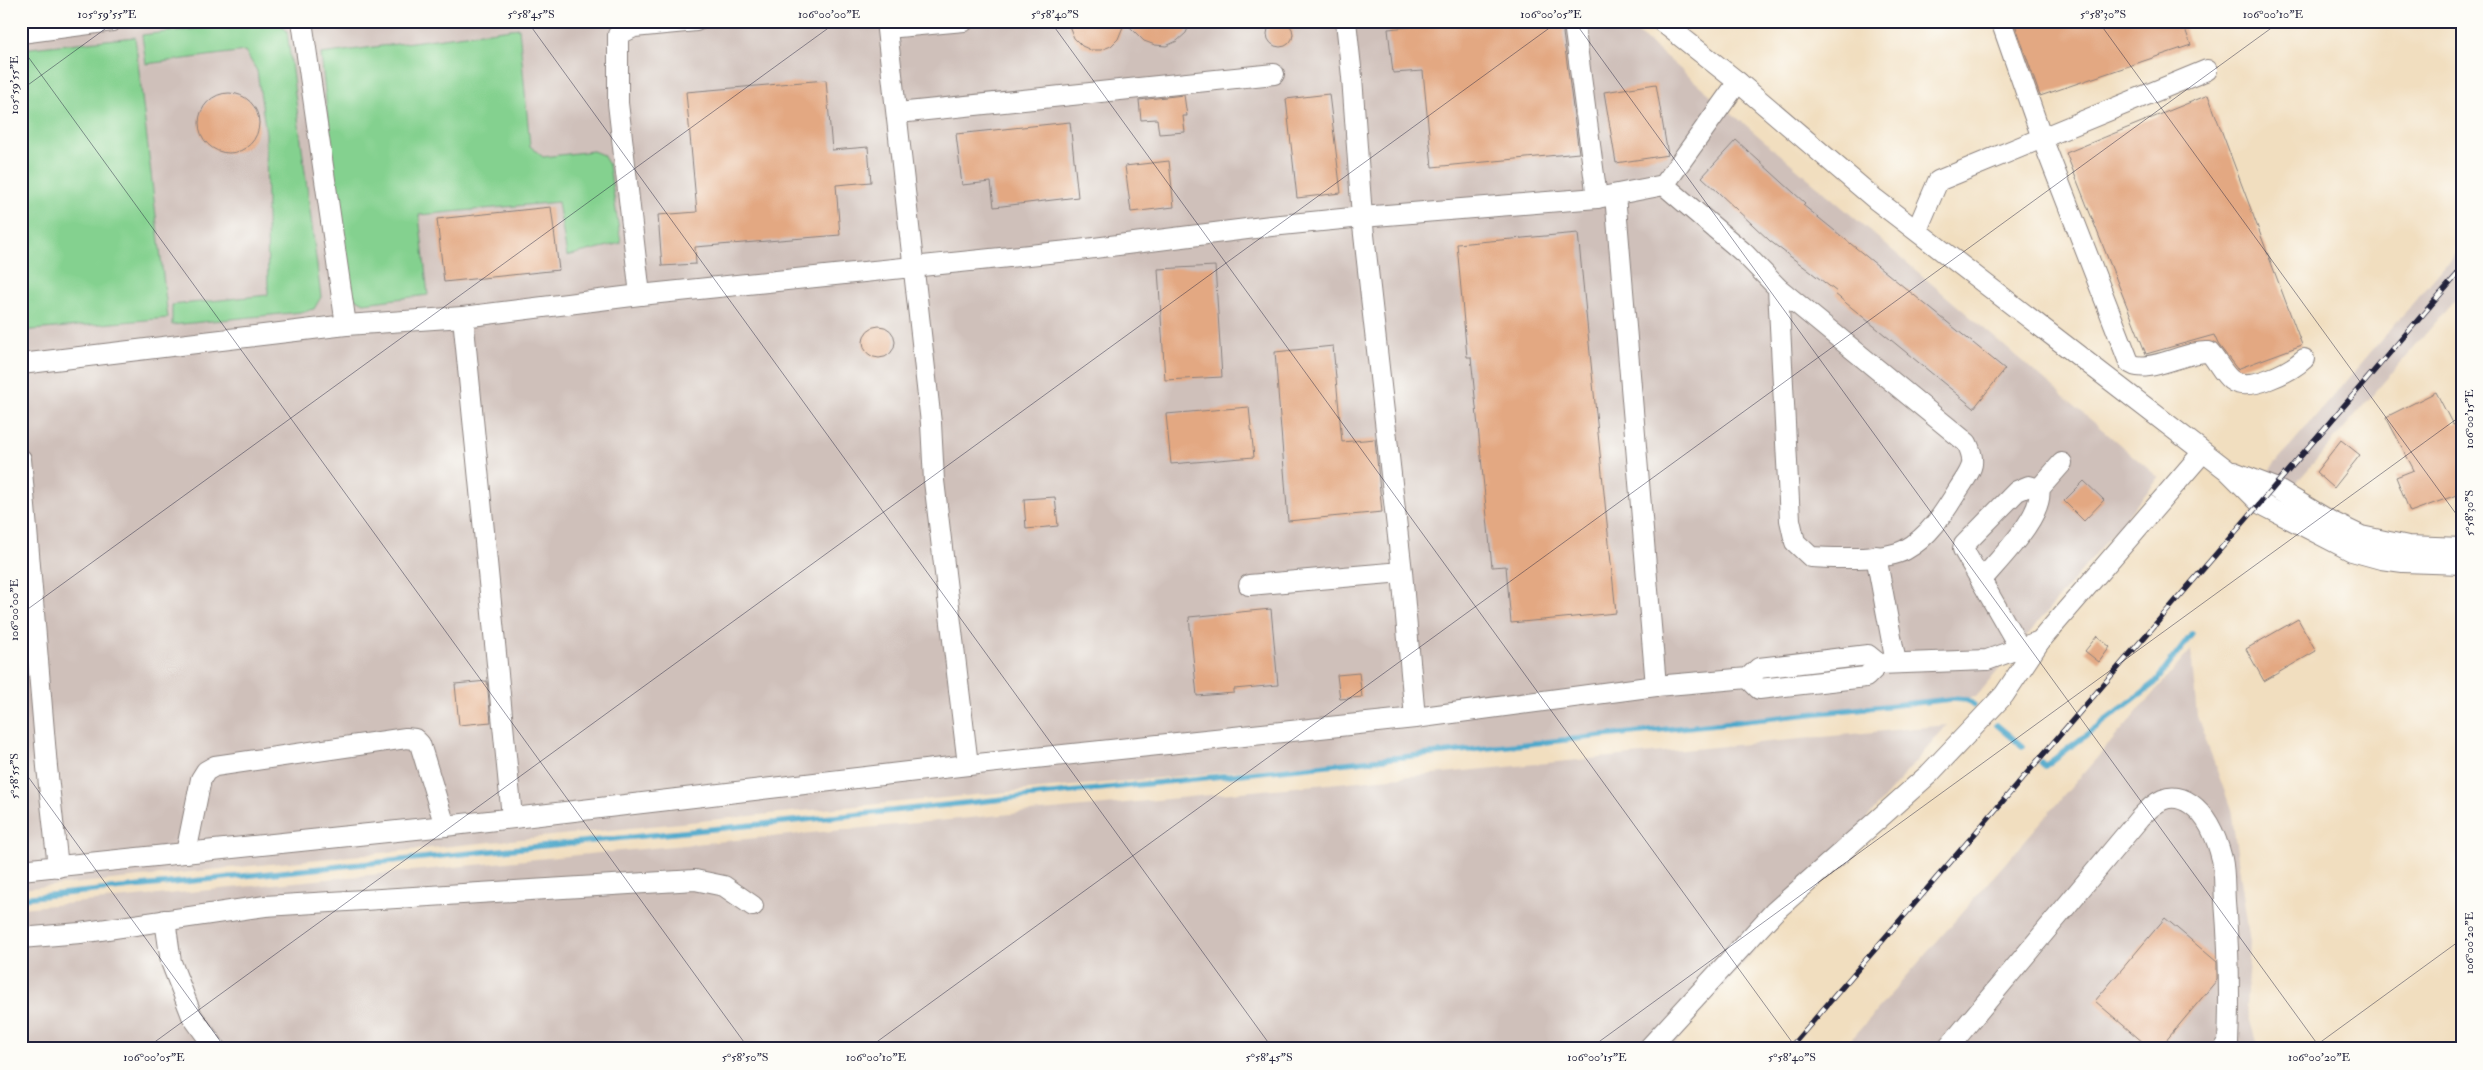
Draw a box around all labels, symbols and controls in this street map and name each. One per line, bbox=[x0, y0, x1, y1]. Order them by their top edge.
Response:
text: 105°59'55"E bbox=[78, 7, 137, 22]
text: 5°58'45"S bbox=[507, 7, 555, 22]
text: 106°00'00"E bbox=[798, 7, 860, 22]
text: 5°58'40"S bbox=[1031, 7, 1079, 22]
text: 106°00'05"E bbox=[1520, 7, 1582, 22]
text: 5°58'30"S bbox=[2080, 7, 2126, 22]
text: 106°00'10"E bbox=[2243, 7, 2303, 22]
text: 105°59'55"E bbox=[7, 55, 22, 114]
text: 106°00'15"E bbox=[2462, 389, 2477, 449]
text: 5°58'30"S bbox=[2462, 490, 2477, 536]
text: 106°00'00"E bbox=[7, 579, 22, 641]
text: 5°58'55"S bbox=[7, 753, 22, 799]
text: 106°00'20"E bbox=[2462, 912, 2477, 974]
text: 106°00'05"E bbox=[123, 1050, 185, 1065]
text: 5°58'50"S bbox=[722, 1050, 768, 1065]
text: 106°00'10"E bbox=[846, 1050, 906, 1065]
text: 5°58'45"S bbox=[1245, 1050, 1293, 1065]
text: 106°00'15"E bbox=[1567, 1050, 1627, 1065]
text: 5°58'40"S bbox=[1768, 1050, 1816, 1065]
text: 106°00'20"E bbox=[2288, 1050, 2350, 1065]

